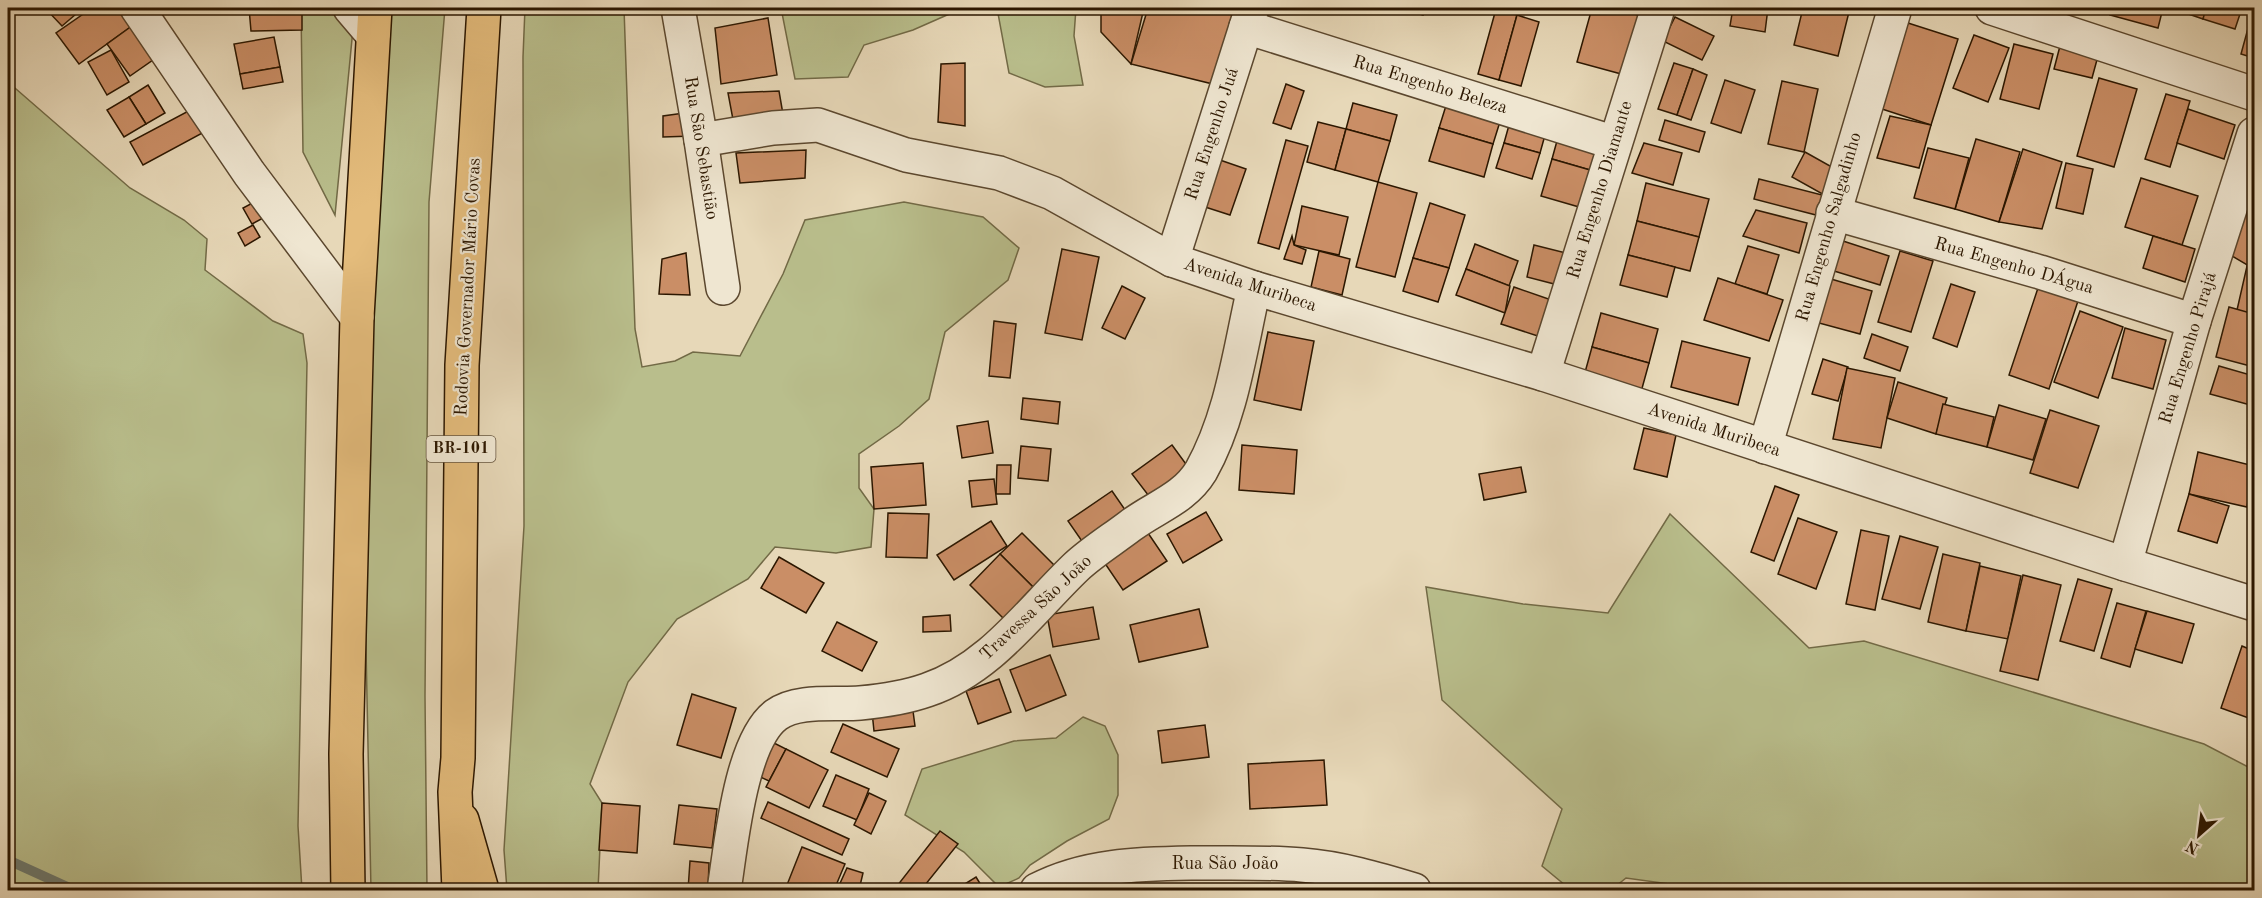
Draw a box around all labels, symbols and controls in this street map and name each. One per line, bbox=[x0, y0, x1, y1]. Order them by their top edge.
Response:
street label: Rua Engenho Beleza bbox=[1351, 53, 1510, 117]
street label: Rua Engenho Juá bbox=[1182, 65, 1242, 203]
street label: Rua São Sebastião bbox=[681, 75, 721, 221]
street label: Rua Engenho Diamante bbox=[1564, 99, 1636, 281]
street label: Rua Engenho Salgadinho bbox=[1793, 130, 1865, 324]
street label: Rodovia Governador Mário Covas bbox=[452, 157, 484, 417]
street label: Rua Engenho DÁgua bbox=[1932, 231, 2097, 297]
street label: Avenida Muribeca bbox=[1181, 255, 1319, 315]
street label: Rua Engenho Pirajá bbox=[2156, 270, 2220, 426]
street label: Avenida Muribeca bbox=[1645, 400, 1783, 460]
road number: BR-101 bbox=[426, 436, 496, 462]
street label: Travessa São João bbox=[977, 552, 1095, 664]
north arrow bbox=[2169, 805, 2229, 865]
text: N bbox=[2183, 836, 2202, 856]
street label: Rua São João bbox=[1172, 855, 1279, 873]

